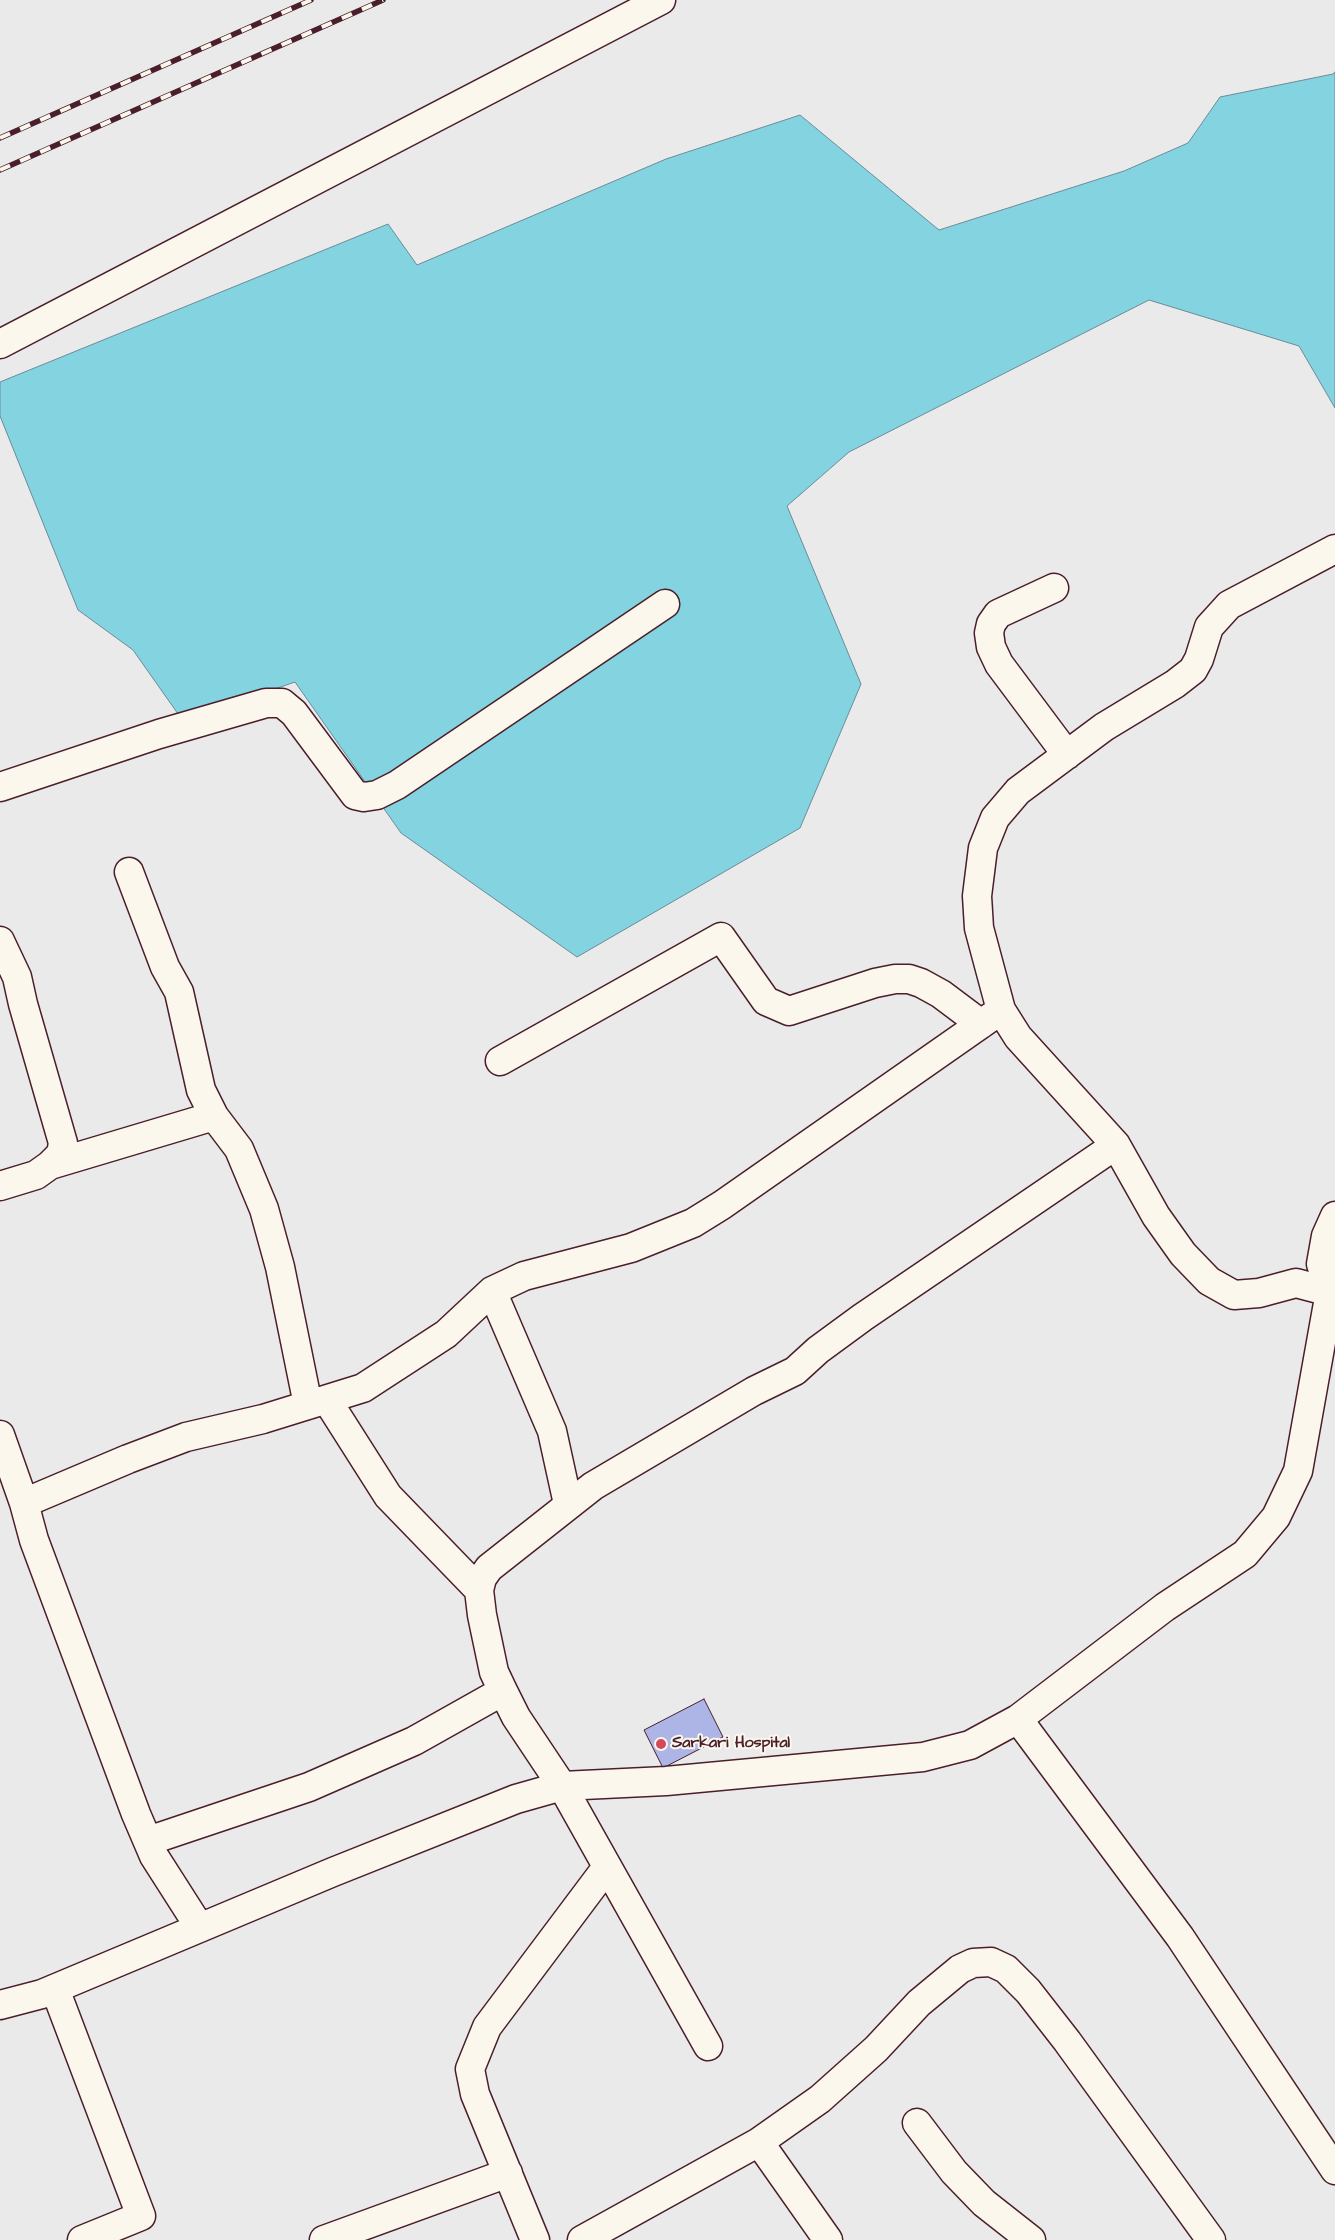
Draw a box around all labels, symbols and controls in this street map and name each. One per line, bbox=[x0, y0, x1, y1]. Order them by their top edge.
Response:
place label: Sarkari Hospital bbox=[672, 1734, 790, 1754]
marker: Sarkari Hospital bbox=[654, 1737, 668, 1751]

